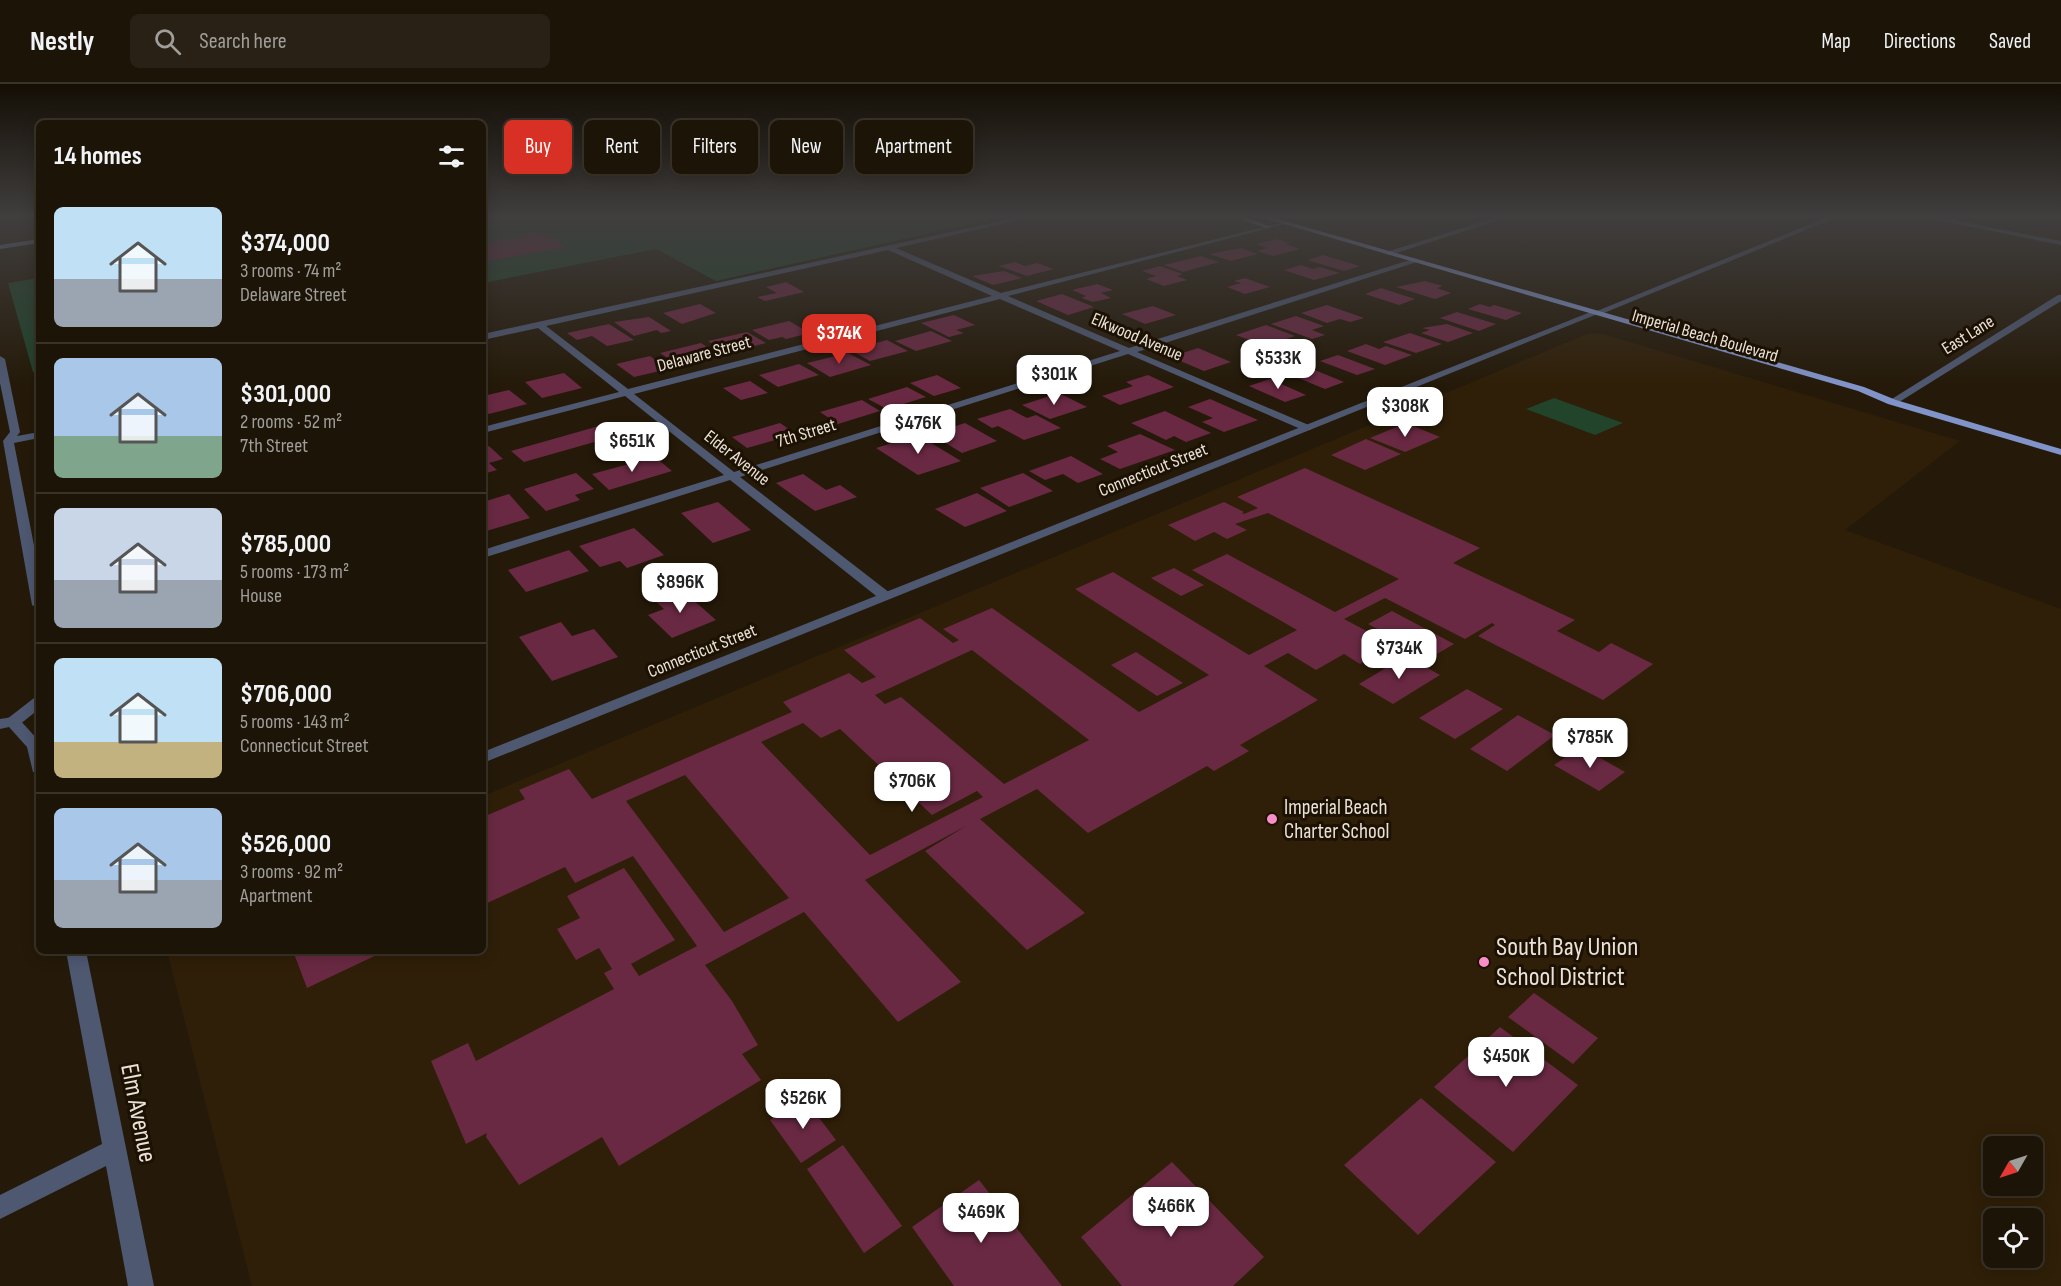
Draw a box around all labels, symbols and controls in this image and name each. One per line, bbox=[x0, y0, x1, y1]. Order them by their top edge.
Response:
search box bbox=[130, 14, 550, 68]
text: Nestly bbox=[30, 25, 94, 58]
icon: search bbox=[151, 25, 184, 58]
text: Search here bbox=[199, 28, 287, 55]
text: Map bbox=[1821, 29, 1851, 54]
text: Directions bbox=[1884, 29, 1956, 54]
text: Saved bbox=[1989, 29, 2031, 54]
chip: Buy bbox=[504, 120, 572, 174]
chip: Rent bbox=[584, 120, 660, 174]
chip: Filters bbox=[672, 120, 758, 174]
chip: New bbox=[770, 120, 843, 174]
chip: Apartment bbox=[855, 120, 973, 174]
icon: filters bbox=[435, 140, 468, 173]
text: 14 homes bbox=[54, 141, 142, 172]
text: $374,000 bbox=[240, 228, 330, 259]
icon: home bbox=[102, 231, 174, 303]
text: 3 rooms · 74 m² bbox=[240, 259, 342, 283]
text: Delaware Street bbox=[240, 283, 347, 307]
street label: Imperial Beach Boulevard bbox=[1630, 305, 1780, 367]
street label: Elkwood Avenue bbox=[1088, 308, 1186, 366]
street label: East Lane bbox=[1938, 311, 1998, 359]
pin: $374K bbox=[797, 314, 881, 365]
text: $374K bbox=[816, 321, 862, 345]
street label: Delaware Street bbox=[655, 331, 754, 377]
pin: $533K bbox=[1236, 339, 1320, 390]
text: $533K bbox=[1255, 346, 1301, 370]
pin: $301K bbox=[1012, 355, 1096, 406]
text: $301K bbox=[1031, 362, 1077, 386]
text: $301,000 bbox=[240, 379, 331, 410]
icon: home bbox=[102, 382, 174, 454]
pin: $308K bbox=[1363, 387, 1447, 438]
text: $308K bbox=[1381, 394, 1429, 418]
pin: $476K bbox=[876, 404, 960, 455]
text: 2 rooms · 52 m² bbox=[240, 410, 342, 434]
text: $476K bbox=[894, 411, 942, 435]
street label: 7th Street bbox=[774, 414, 839, 452]
pin: $651K bbox=[590, 422, 674, 473]
street label: Elder Avenue bbox=[700, 426, 774, 490]
text: $651K bbox=[609, 429, 655, 453]
text: 7th Street bbox=[240, 434, 308, 458]
street label: Connecticut Street bbox=[1095, 438, 1211, 501]
text: $785,000 bbox=[240, 529, 331, 560]
icon: home bbox=[102, 532, 174, 604]
text: 5 rooms · 173 m² bbox=[240, 560, 349, 584]
pin: $896K bbox=[638, 563, 722, 614]
text: $896K bbox=[656, 570, 704, 594]
text: House bbox=[240, 584, 282, 608]
street label: Connecticut Street bbox=[644, 619, 760, 682]
pin: $734K bbox=[1357, 629, 1441, 680]
text: $734K bbox=[1375, 636, 1423, 660]
text: $706,000 bbox=[240, 679, 332, 710]
icon: home bbox=[102, 682, 174, 754]
text: 5 rooms · 143 m² bbox=[240, 710, 350, 734]
pin: $785K bbox=[1548, 718, 1632, 769]
text: $785K bbox=[1567, 725, 1613, 749]
text: Connecticut Street bbox=[240, 734, 369, 758]
pin: $706K bbox=[870, 762, 954, 813]
text: $706K bbox=[888, 769, 936, 793]
place label: Imperial Beach Charter School bbox=[1284, 795, 1389, 844]
marker: Imperial Beach Charter School bbox=[1265, 812, 1279, 826]
text: $526,000 bbox=[240, 829, 331, 860]
icon: home bbox=[102, 832, 174, 904]
text: 3 rooms · 92 m² bbox=[240, 860, 343, 884]
text: Apartment bbox=[240, 884, 313, 908]
place label: South Bay Union School District bbox=[1496, 932, 1638, 993]
marker: South Bay Union School District bbox=[1477, 955, 1491, 969]
pin: $450K bbox=[1464, 1037, 1548, 1088]
text: $450K bbox=[1482, 1044, 1530, 1068]
street label: Elm Avenue bbox=[113, 1061, 163, 1165]
pin: $526K bbox=[761, 1079, 845, 1130]
text: $526K bbox=[779, 1086, 827, 1110]
north arrow bbox=[1983, 1136, 2043, 1196]
map controls bbox=[1983, 1136, 2043, 1268]
pin: $466K bbox=[1129, 1187, 1213, 1238]
pin: $469K bbox=[939, 1193, 1023, 1244]
text: $466K bbox=[1147, 1194, 1195, 1218]
text: $469K bbox=[957, 1200, 1005, 1224]
button: locate bbox=[1983, 1208, 2043, 1268]

